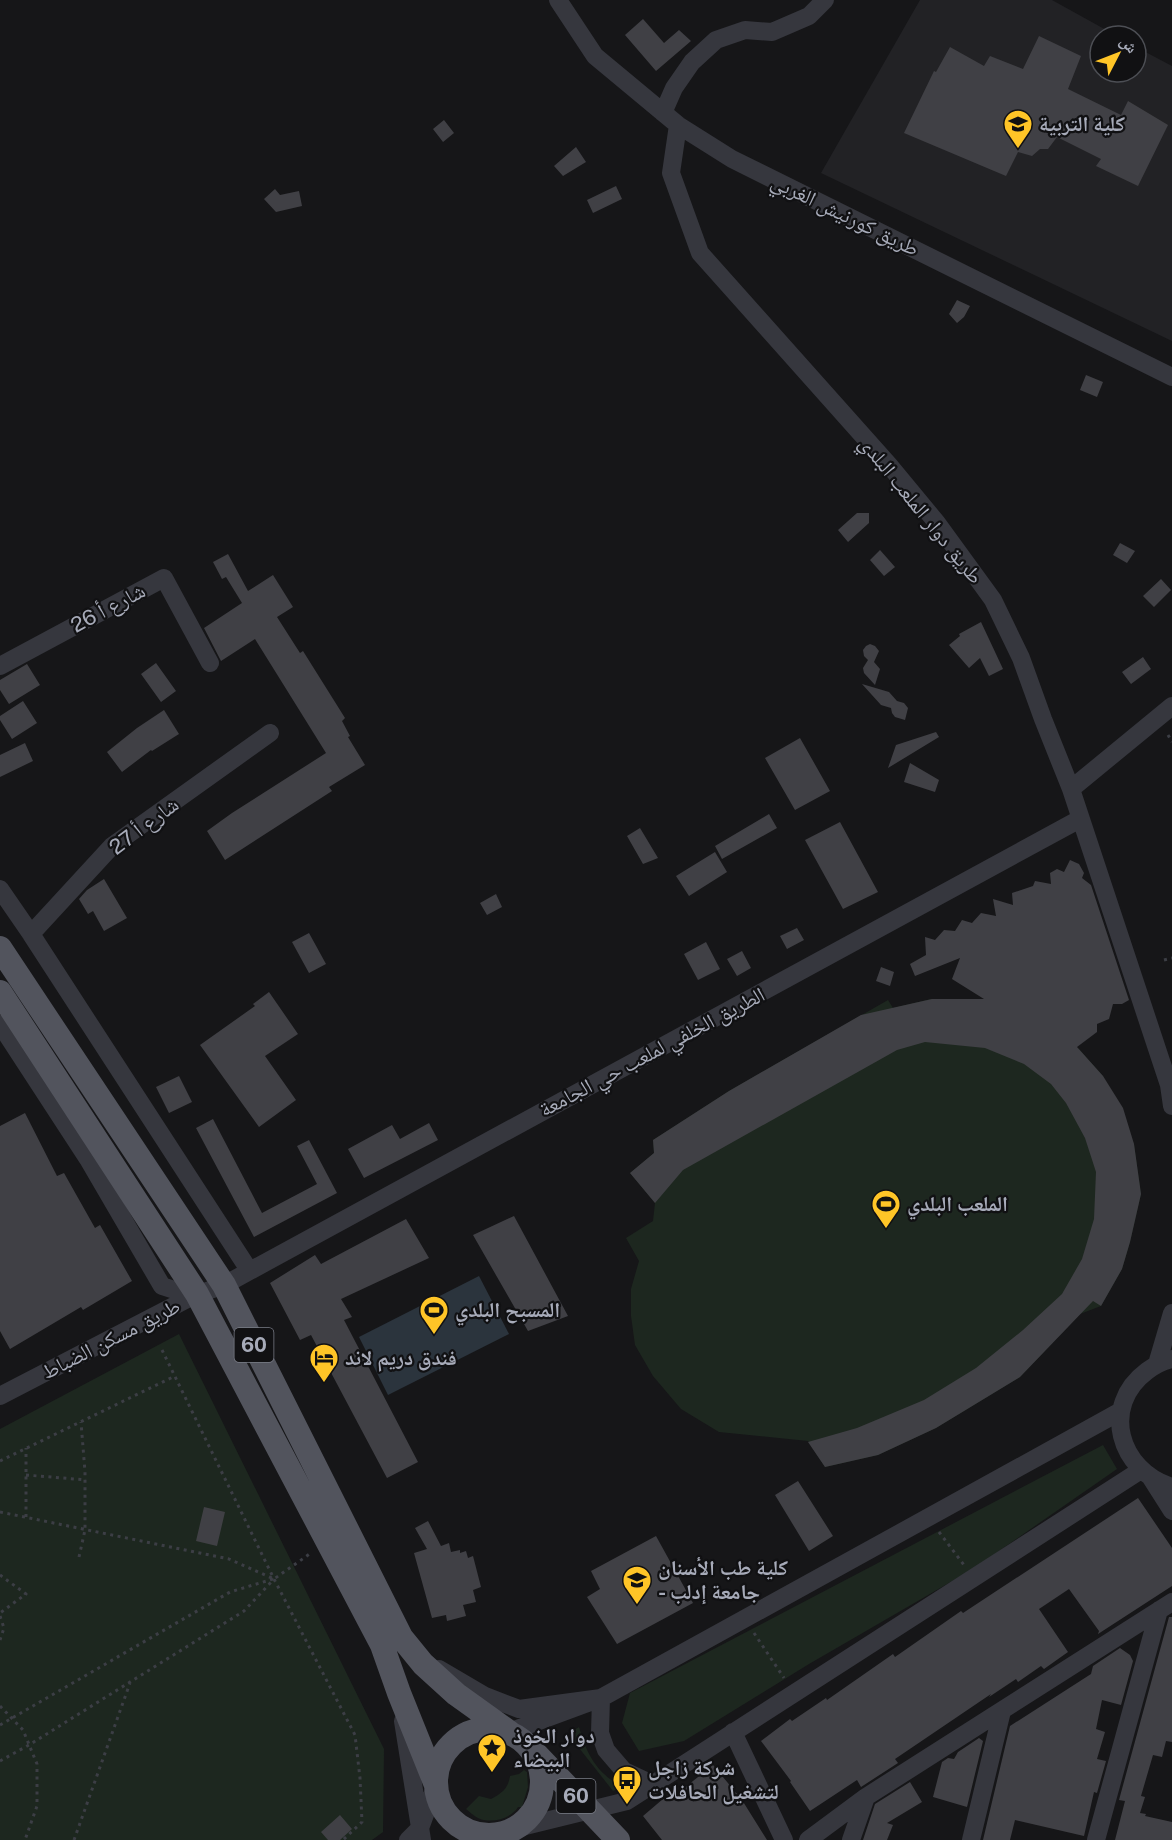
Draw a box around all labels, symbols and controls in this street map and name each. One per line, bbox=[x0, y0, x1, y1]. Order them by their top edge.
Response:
north arrow bbox=[1088, 24, 1148, 84]
text: ش bbox=[1116, 32, 1142, 57]
school or university icon: كلية التربية bbox=[1002, 108, 1034, 150]
place label: كلية التربية bbox=[1039, 111, 1125, 136]
street label: طريق كورنيش الغربي bbox=[765, 168, 923, 265]
street label: طريق دوار الملعب البلدي bbox=[851, 431, 989, 591]
street label: شارع أ 26 bbox=[66, 578, 150, 638]
street label: شارع أ 27 bbox=[104, 791, 184, 861]
street label: الطريق الخلفي لملعب حي الجامعة bbox=[535, 981, 771, 1126]
sports icon: الملعب البلدي bbox=[870, 1188, 902, 1230]
place label: الملعب البلدي bbox=[907, 1191, 1008, 1220]
street label: طريق مسكن الضباط bbox=[37, 1293, 185, 1385]
sports icon: المسبح البلدي bbox=[418, 1294, 450, 1336]
place label: المسبح البلدي bbox=[455, 1297, 560, 1326]
road number: 60 bbox=[234, 1328, 274, 1362]
hotel icon: فندق دريم لاند bbox=[308, 1342, 340, 1384]
place label: فندق دريم لاند bbox=[345, 1345, 457, 1372]
place label: كلية طب الأسنان - جامعة إدلب bbox=[658, 1555, 788, 1605]
school or university icon: كلية طب الأسنان - جامعة إدلب bbox=[621, 1564, 653, 1606]
place label: دوار الخوذ البيضاء bbox=[513, 1723, 595, 1772]
place icon: دوار الخوذ البيضاء bbox=[476, 1732, 508, 1774]
place label: شركة زاجل لتشغيل الحافلات bbox=[648, 1755, 779, 1805]
bus stop icon: شركة زاجل لتشغيل الحافلات bbox=[611, 1764, 643, 1806]
road number: 60 bbox=[556, 1779, 596, 1813]

